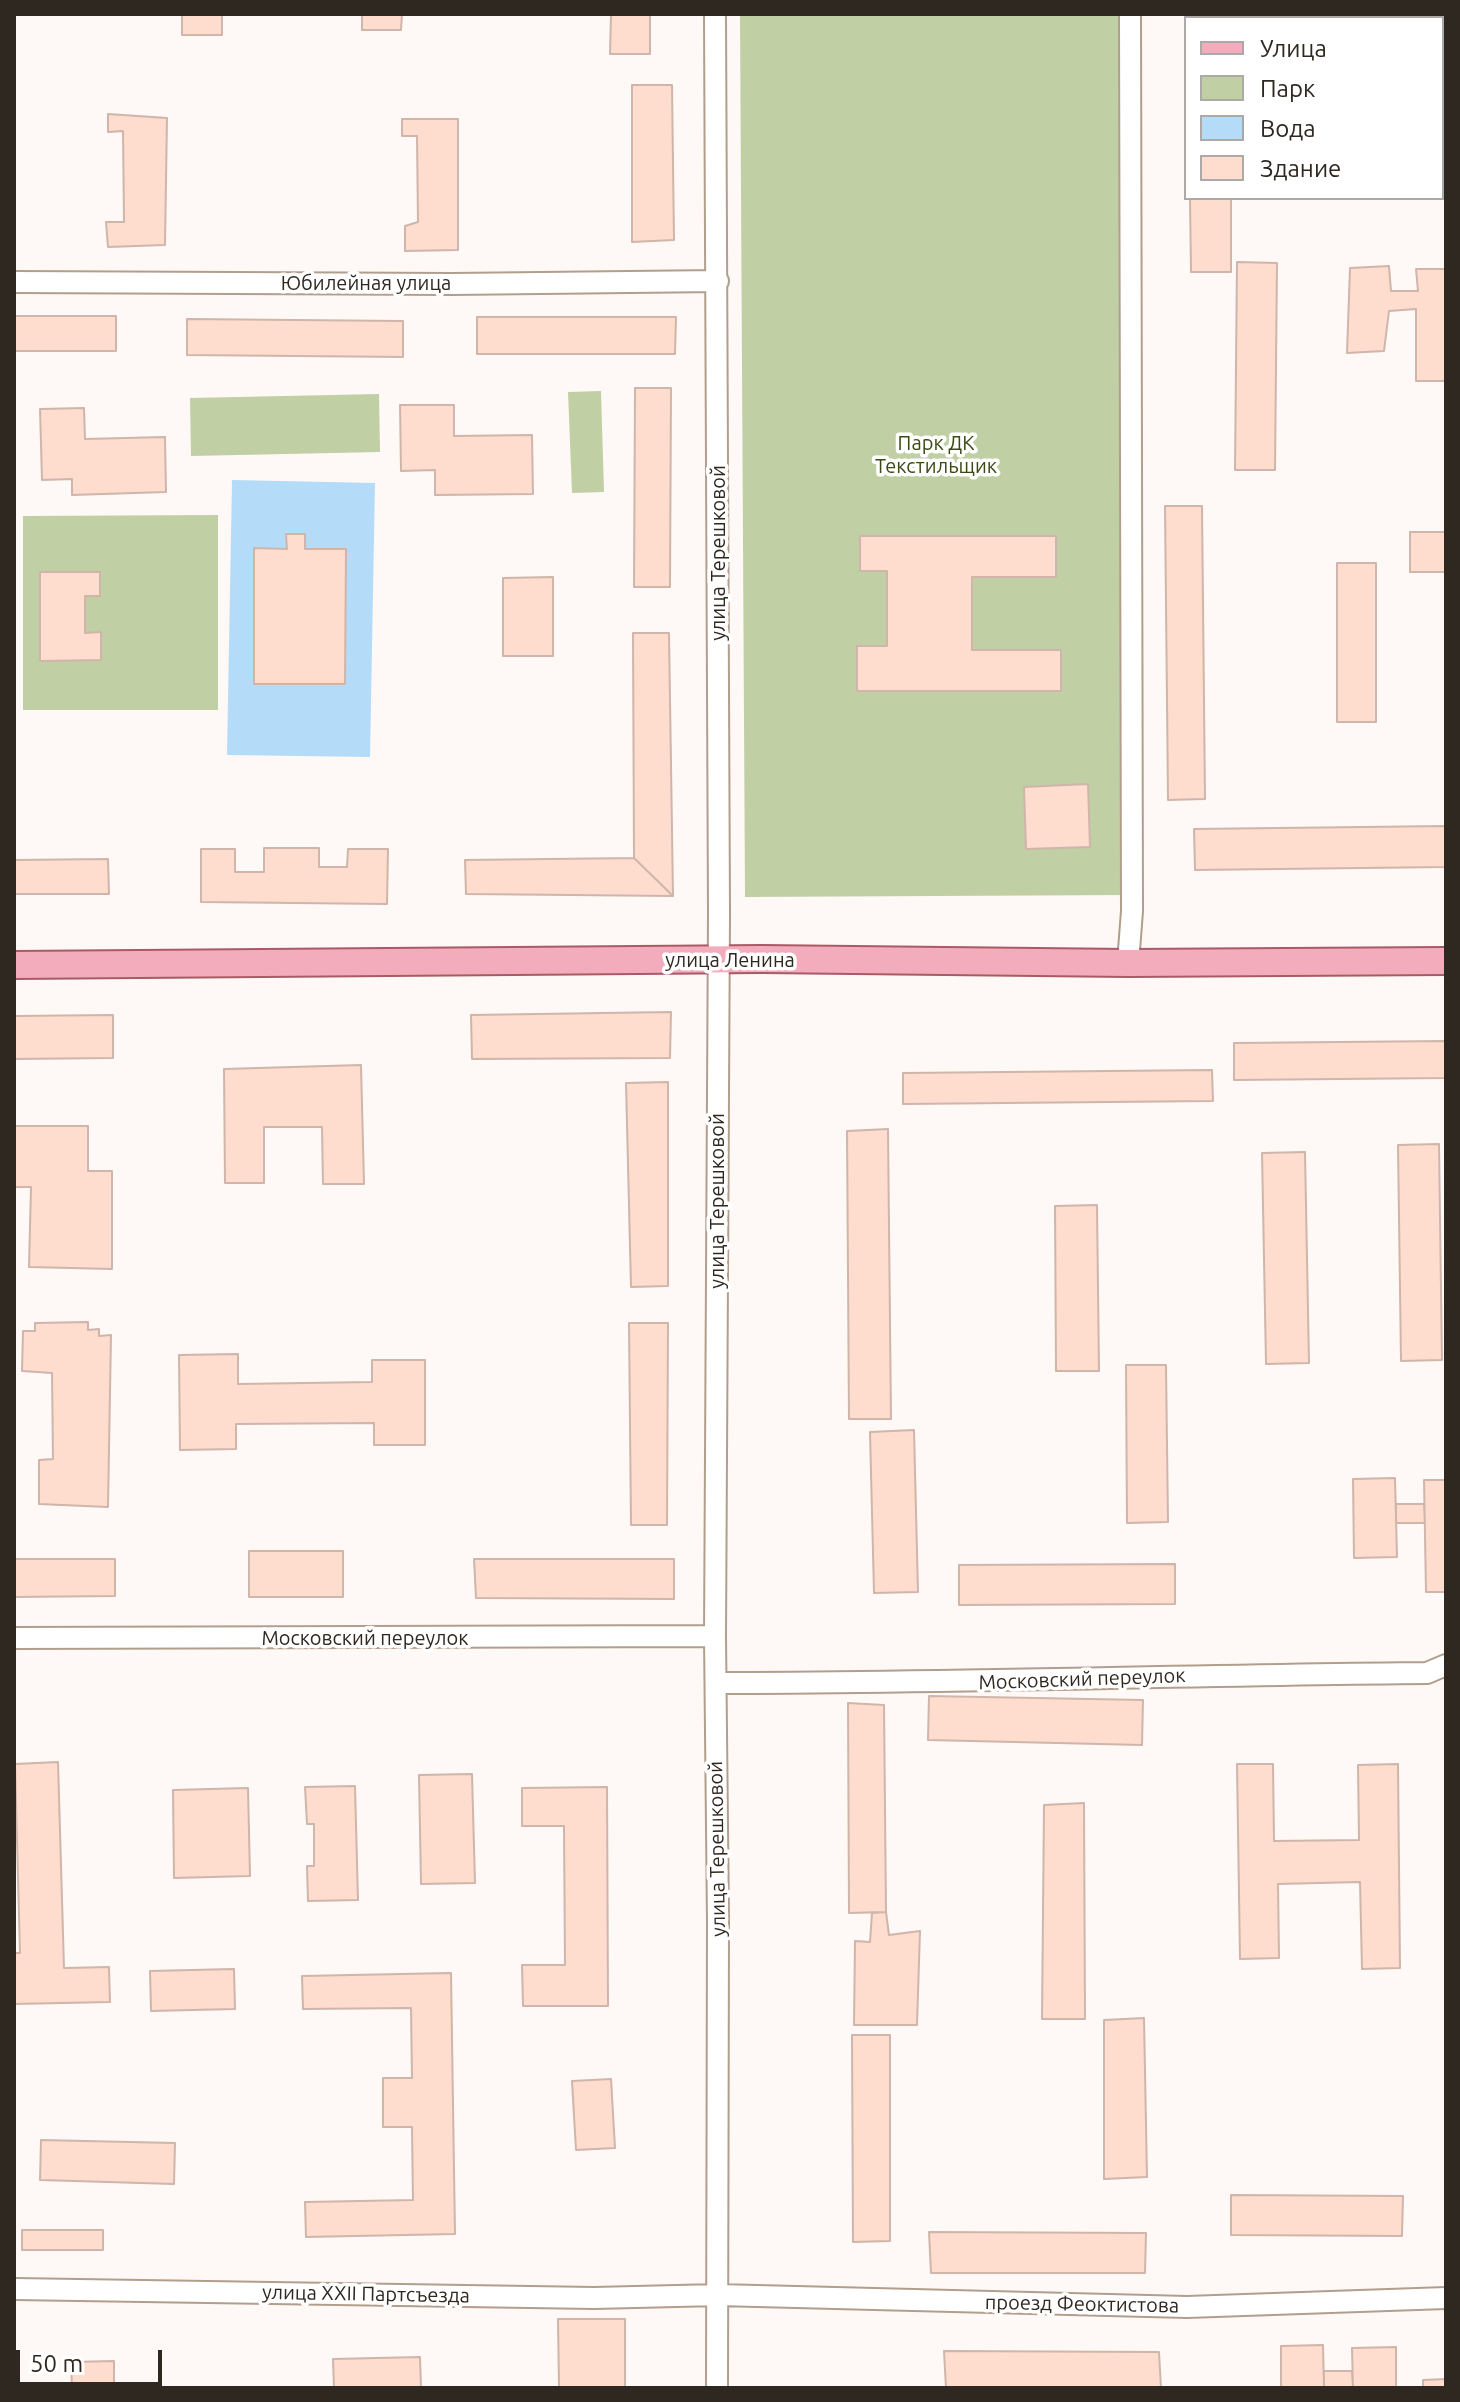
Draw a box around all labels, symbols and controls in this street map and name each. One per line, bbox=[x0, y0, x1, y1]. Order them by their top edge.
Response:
legend bbox=[1184, 16, 1444, 200]
text: Улица bbox=[1260, 35, 1327, 62]
text: Парк bbox=[1260, 75, 1315, 102]
text: Вода bbox=[1260, 115, 1316, 142]
text: Здание bbox=[1260, 155, 1341, 182]
street label: Юбилейная улица bbox=[281, 271, 451, 295]
park label: Парк ДК Текстильщик bbox=[875, 431, 997, 478]
street label: улица Терешковой bbox=[706, 465, 730, 641]
street label: улица Ленина bbox=[665, 948, 795, 972]
street label: улица Терешковой bbox=[705, 1113, 729, 1289]
street label: Московский переулок bbox=[261, 1626, 469, 1650]
street label: Московский переулок bbox=[978, 1663, 1186, 1695]
street label: улица Терешковой bbox=[703, 1761, 731, 1937]
street label: улица XXII Партсъезда bbox=[262, 2280, 470, 2308]
street label: проезд Феоктистова bbox=[985, 2290, 1179, 2318]
scale bar bbox=[20, 2334, 166, 2384]
text: 50 m bbox=[30, 2350, 83, 2377]

